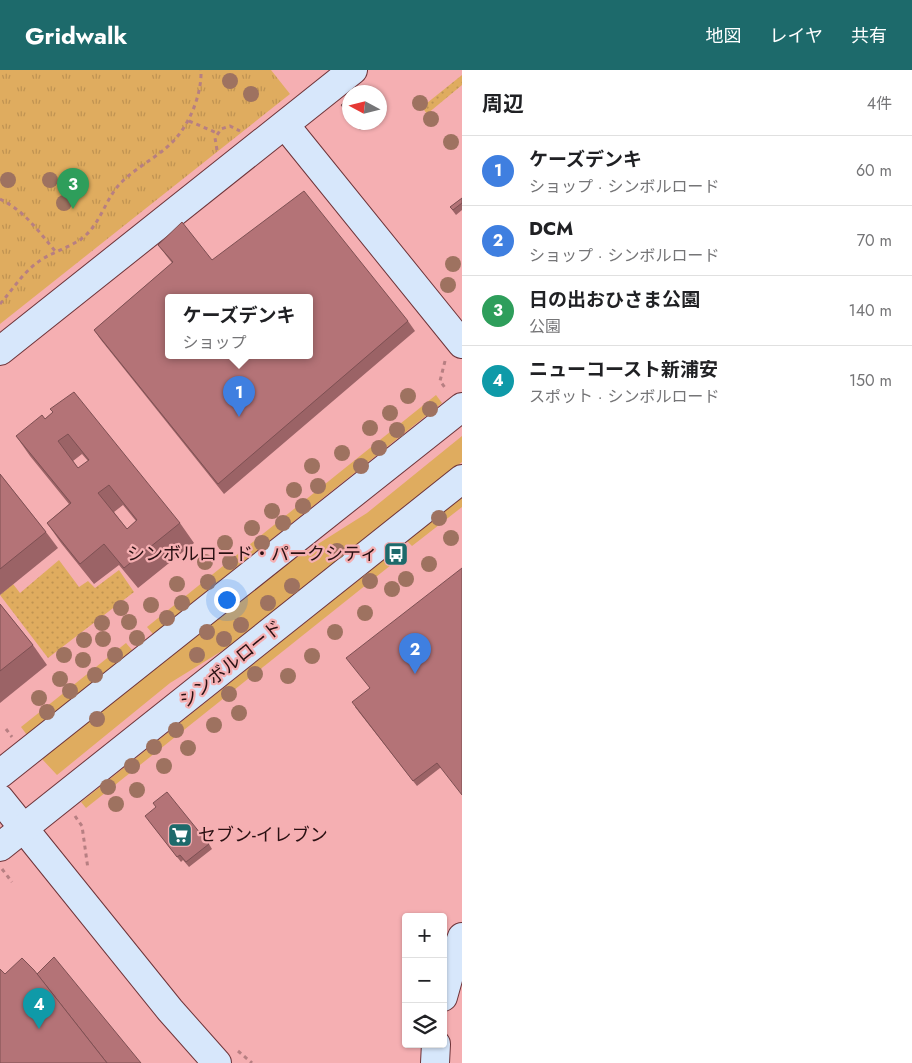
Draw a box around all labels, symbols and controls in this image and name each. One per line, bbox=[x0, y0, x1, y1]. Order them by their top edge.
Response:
text: Gridwalk bbox=[25, 18, 127, 53]
text: 地図 bbox=[706, 23, 742, 49]
text: レイヤ bbox=[770, 23, 823, 49]
text: 共有 bbox=[851, 23, 887, 49]
north arrow bbox=[342, 85, 387, 130]
text: 周辺 bbox=[482, 89, 524, 119]
text: 4件 bbox=[867, 92, 892, 115]
text: ケーズデンキ bbox=[529, 146, 642, 173]
text: 1 bbox=[494, 159, 502, 182]
text: 60 m bbox=[856, 159, 892, 182]
pin: 3 bbox=[57, 168, 89, 209]
text: ショップ · シンボルロード bbox=[529, 175, 719, 198]
text: DCM bbox=[529, 215, 573, 242]
text: 2 bbox=[493, 229, 503, 252]
text: 70 m bbox=[857, 229, 892, 252]
text: ショップ · シンボルロード bbox=[529, 244, 719, 267]
text: 日の出おひさま公園 bbox=[529, 286, 700, 313]
popup bbox=[165, 294, 313, 359]
text: 3 bbox=[493, 299, 503, 322]
text: 140 m bbox=[849, 299, 892, 322]
text: ケーズデンキ bbox=[182, 302, 296, 329]
text: 公園 bbox=[529, 315, 561, 338]
text: ショップ bbox=[182, 331, 246, 354]
text: ニューコースト新浦安 bbox=[529, 356, 718, 383]
text: 4 bbox=[492, 369, 504, 392]
text: 150 m bbox=[849, 369, 892, 392]
pin: 1 bbox=[223, 376, 255, 417]
text: スポット · シンボルロード bbox=[529, 385, 719, 408]
place label: シンボルロード・パークシティ bbox=[127, 541, 378, 567]
bus stop icon: シンボルロード・パークシティ bbox=[383, 541, 409, 567]
your location bbox=[214, 587, 240, 613]
street label: シンボルロード bbox=[174, 614, 288, 714]
pin: 2 bbox=[399, 633, 431, 674]
supermarket icon: セブン-イレブン bbox=[167, 822, 193, 848]
place label: セブン-イレブン bbox=[198, 822, 328, 848]
map controls bbox=[402, 913, 447, 1048]
button: + bbox=[402, 913, 447, 958]
button: − bbox=[402, 958, 447, 1003]
pin: 4 bbox=[23, 988, 55, 1029]
button: layers bbox=[402, 1003, 447, 1048]

